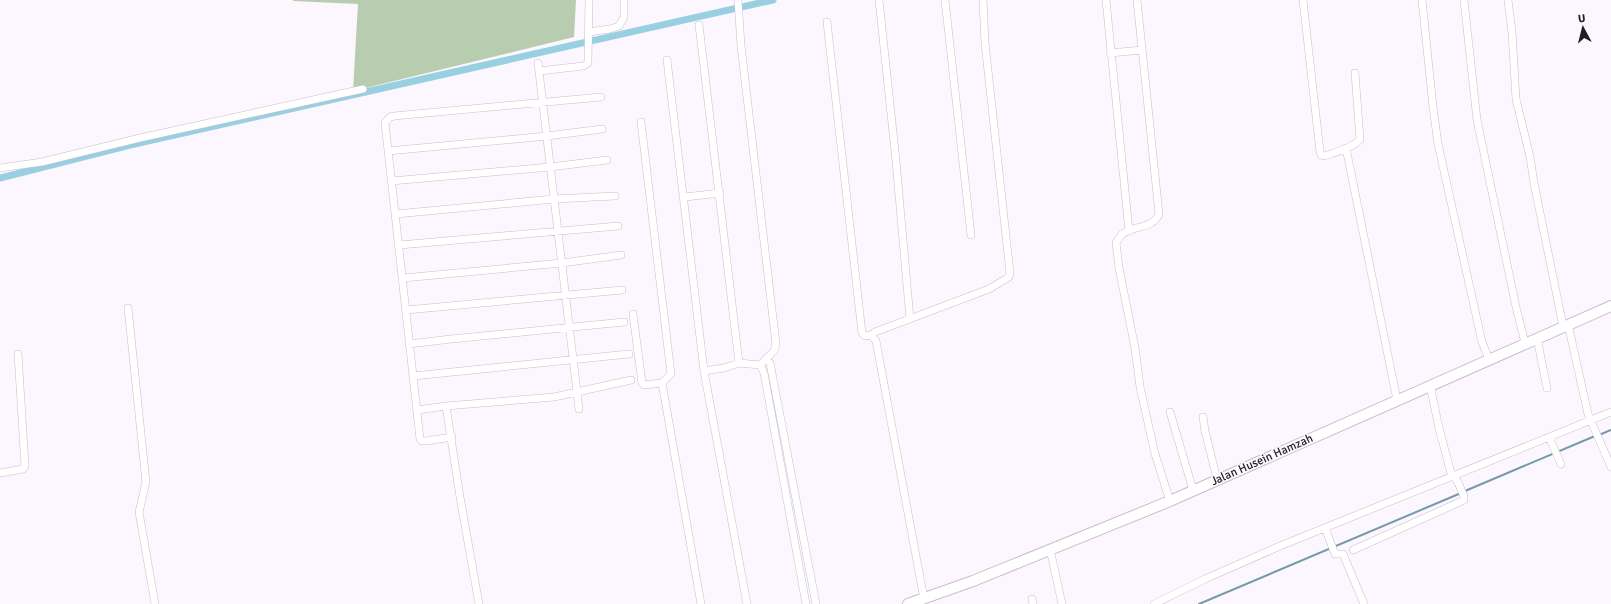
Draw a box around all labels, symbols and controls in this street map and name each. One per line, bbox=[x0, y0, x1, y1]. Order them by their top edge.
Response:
north arrow bbox=[1563, 8, 1603, 48]
text: U bbox=[1577, 12, 1586, 25]
street label: Jalan Husein Hamzah bbox=[1209, 431, 1315, 489]

